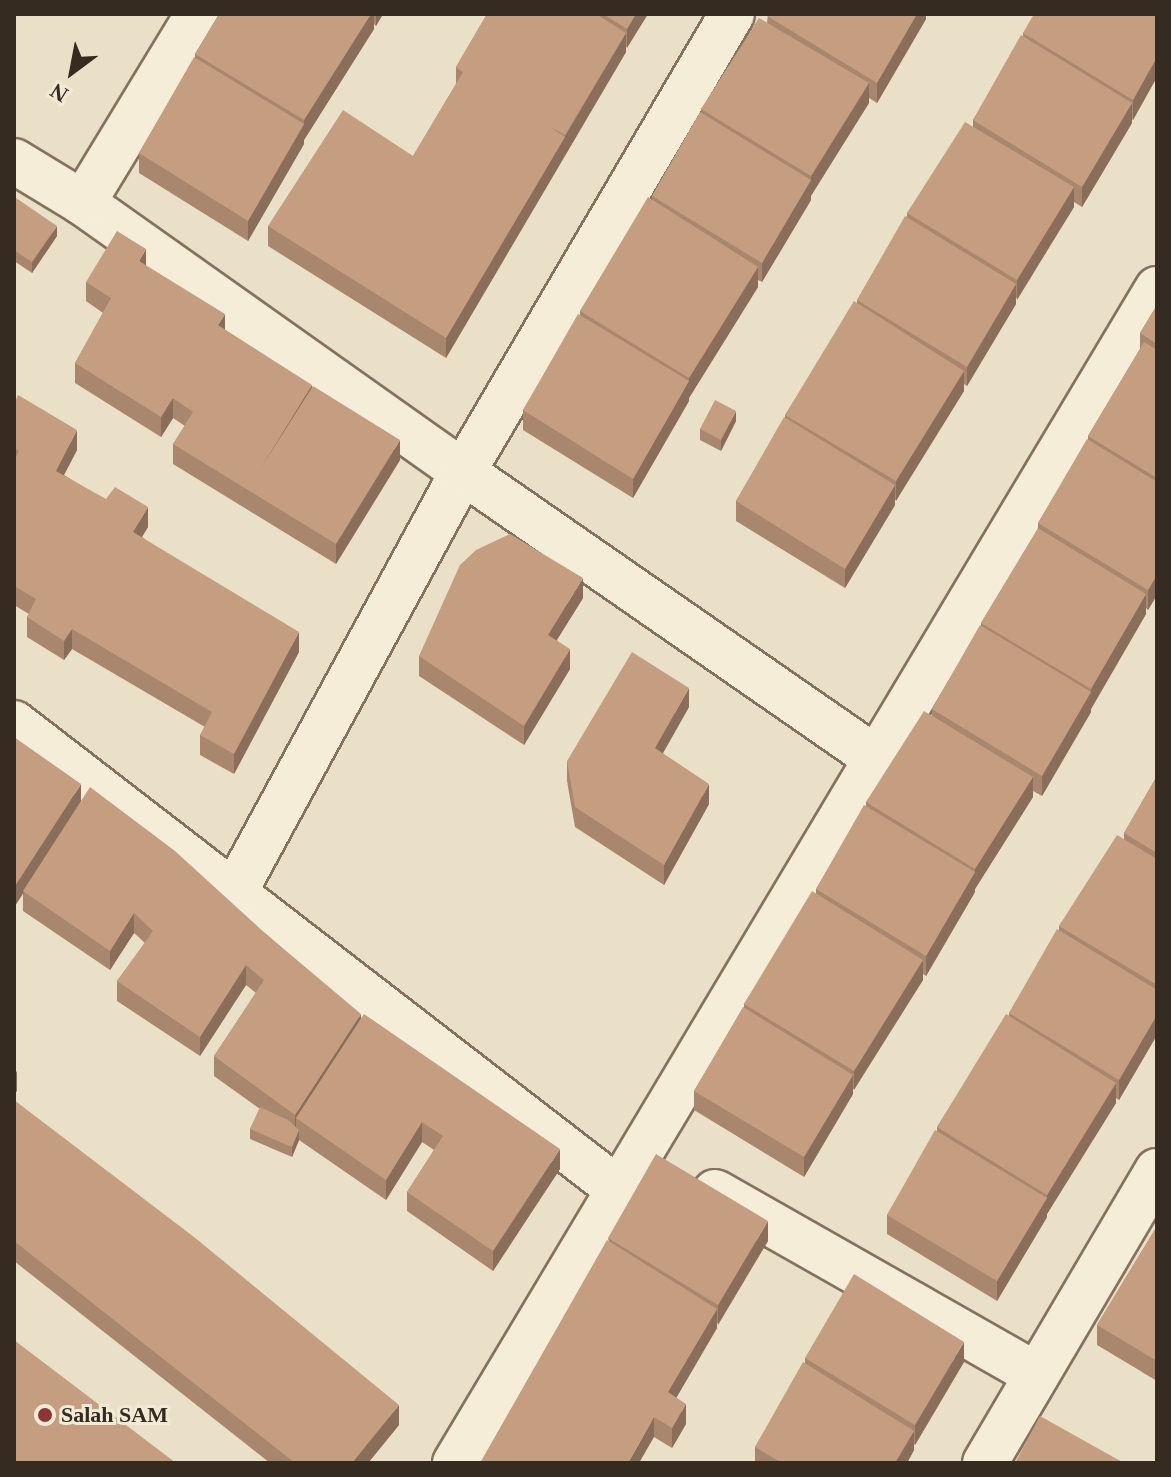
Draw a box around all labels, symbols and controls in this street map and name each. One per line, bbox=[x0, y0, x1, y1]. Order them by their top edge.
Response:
north arrow bbox=[32, 32, 112, 112]
text: N bbox=[46, 78, 72, 108]
place label: Salah SAM bbox=[61, 1402, 169, 1428]
marker: Salah SAM bbox=[36, 1406, 54, 1424]

